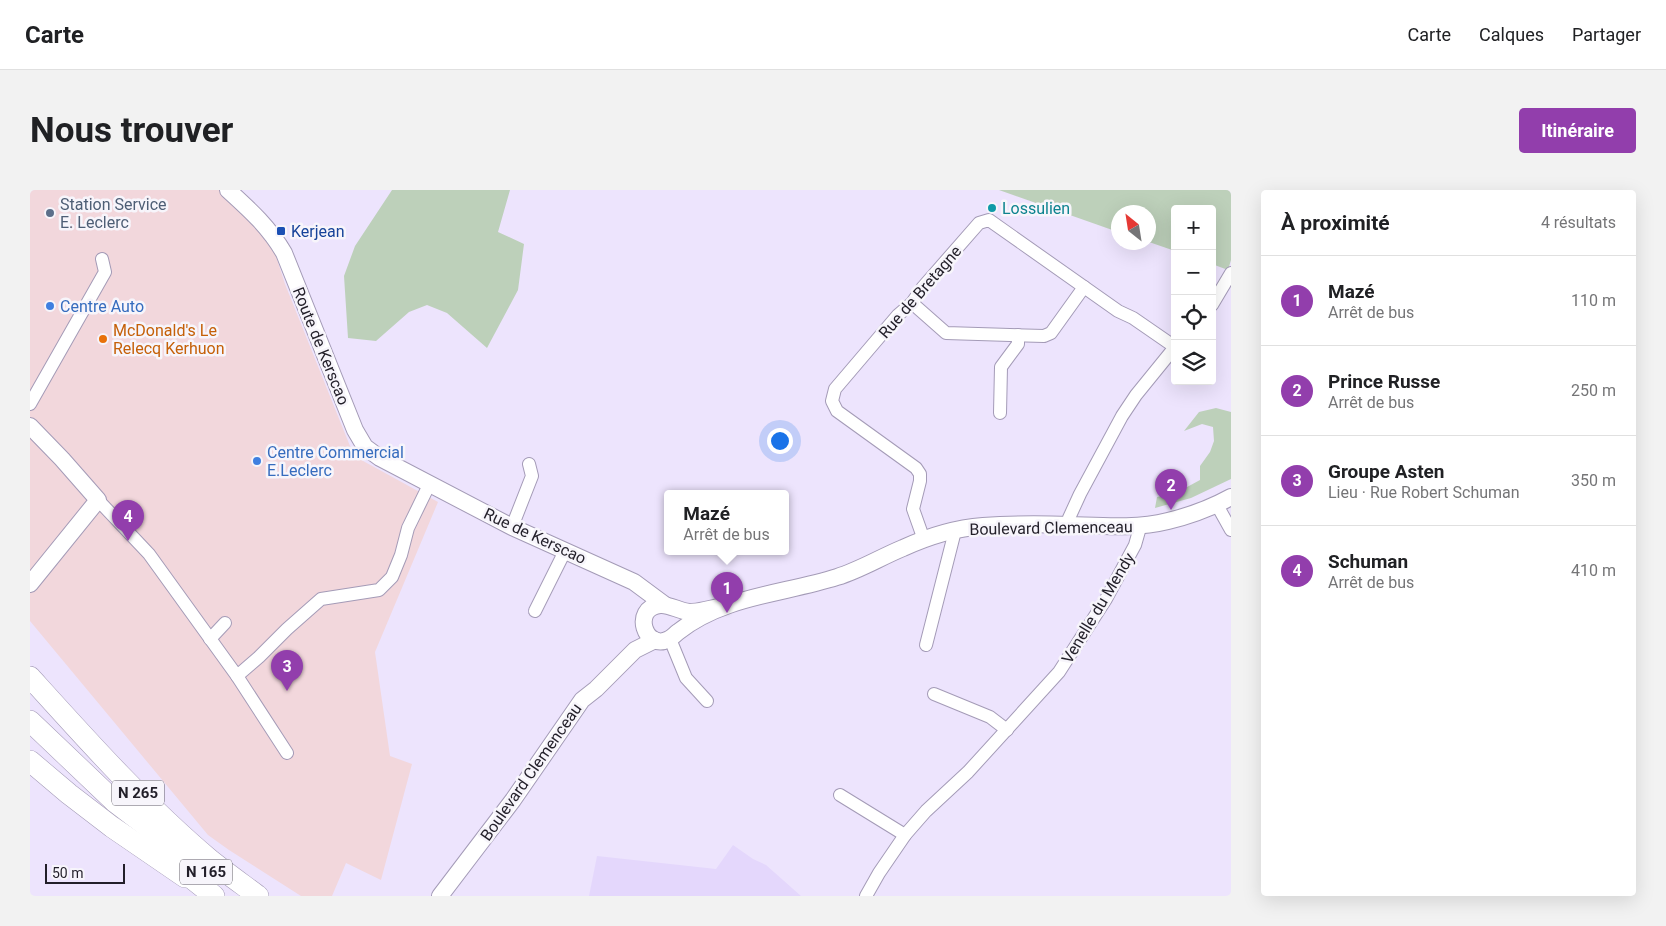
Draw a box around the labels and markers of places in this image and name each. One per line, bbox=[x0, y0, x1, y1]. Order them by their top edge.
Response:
place label: Station Service E. Leclerc bbox=[60, 195, 167, 232]
place label: Lossulien bbox=[1002, 199, 1070, 218]
marker: Lossulien bbox=[986, 202, 998, 214]
marker: Station Service E. Leclerc bbox=[44, 207, 56, 219]
place label: Kerjean bbox=[291, 222, 345, 241]
marker: Kerjean bbox=[275, 225, 287, 237]
place label: Centre Auto bbox=[60, 297, 144, 316]
marker: Centre Auto bbox=[44, 300, 56, 312]
place label: McDonald's Le Relecq Kerhuon bbox=[113, 321, 225, 358]
marker: McDonald's Le Relecq Kerhuon bbox=[97, 333, 109, 345]
place label: Centre Commercial E.Leclerc bbox=[267, 443, 404, 480]
marker: Centre Commercial E.Leclerc bbox=[251, 455, 263, 467]
pin: 2 bbox=[1155, 469, 1187, 510]
pin: 4 bbox=[112, 500, 144, 541]
pin: 1 bbox=[711, 572, 743, 613]
pin: 3 bbox=[271, 650, 303, 691]

